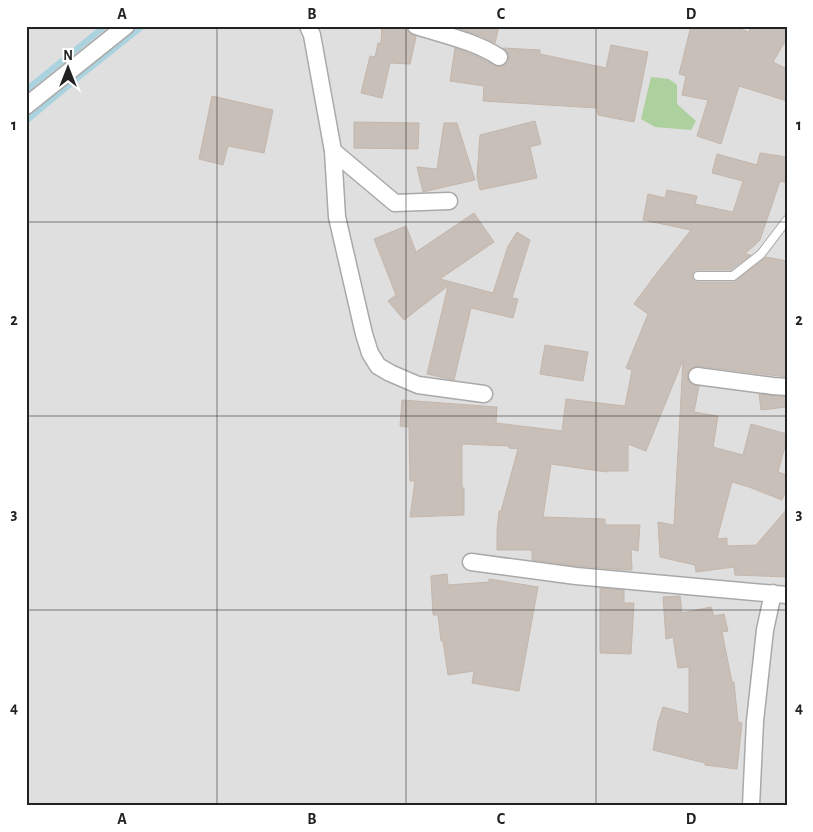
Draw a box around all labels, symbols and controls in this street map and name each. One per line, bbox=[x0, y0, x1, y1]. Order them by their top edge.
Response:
text: A bbox=[117, 6, 127, 22]
text: B bbox=[307, 6, 317, 22]
text: C bbox=[497, 6, 506, 22]
text: D bbox=[686, 6, 697, 22]
north arrow bbox=[42, 42, 92, 92]
text: N bbox=[63, 49, 73, 63]
text: 1 bbox=[11, 117, 17, 133]
text: 1 bbox=[796, 117, 802, 133]
text: 2 bbox=[10, 312, 18, 328]
text: 2 bbox=[795, 312, 803, 328]
text: 3 bbox=[11, 506, 18, 522]
text: 3 bbox=[796, 506, 803, 522]
text: 4 bbox=[10, 700, 18, 716]
text: 4 bbox=[795, 700, 803, 716]
text: A bbox=[117, 811, 127, 827]
text: B bbox=[307, 811, 317, 827]
text: C bbox=[497, 811, 506, 827]
text: D bbox=[686, 811, 697, 827]

